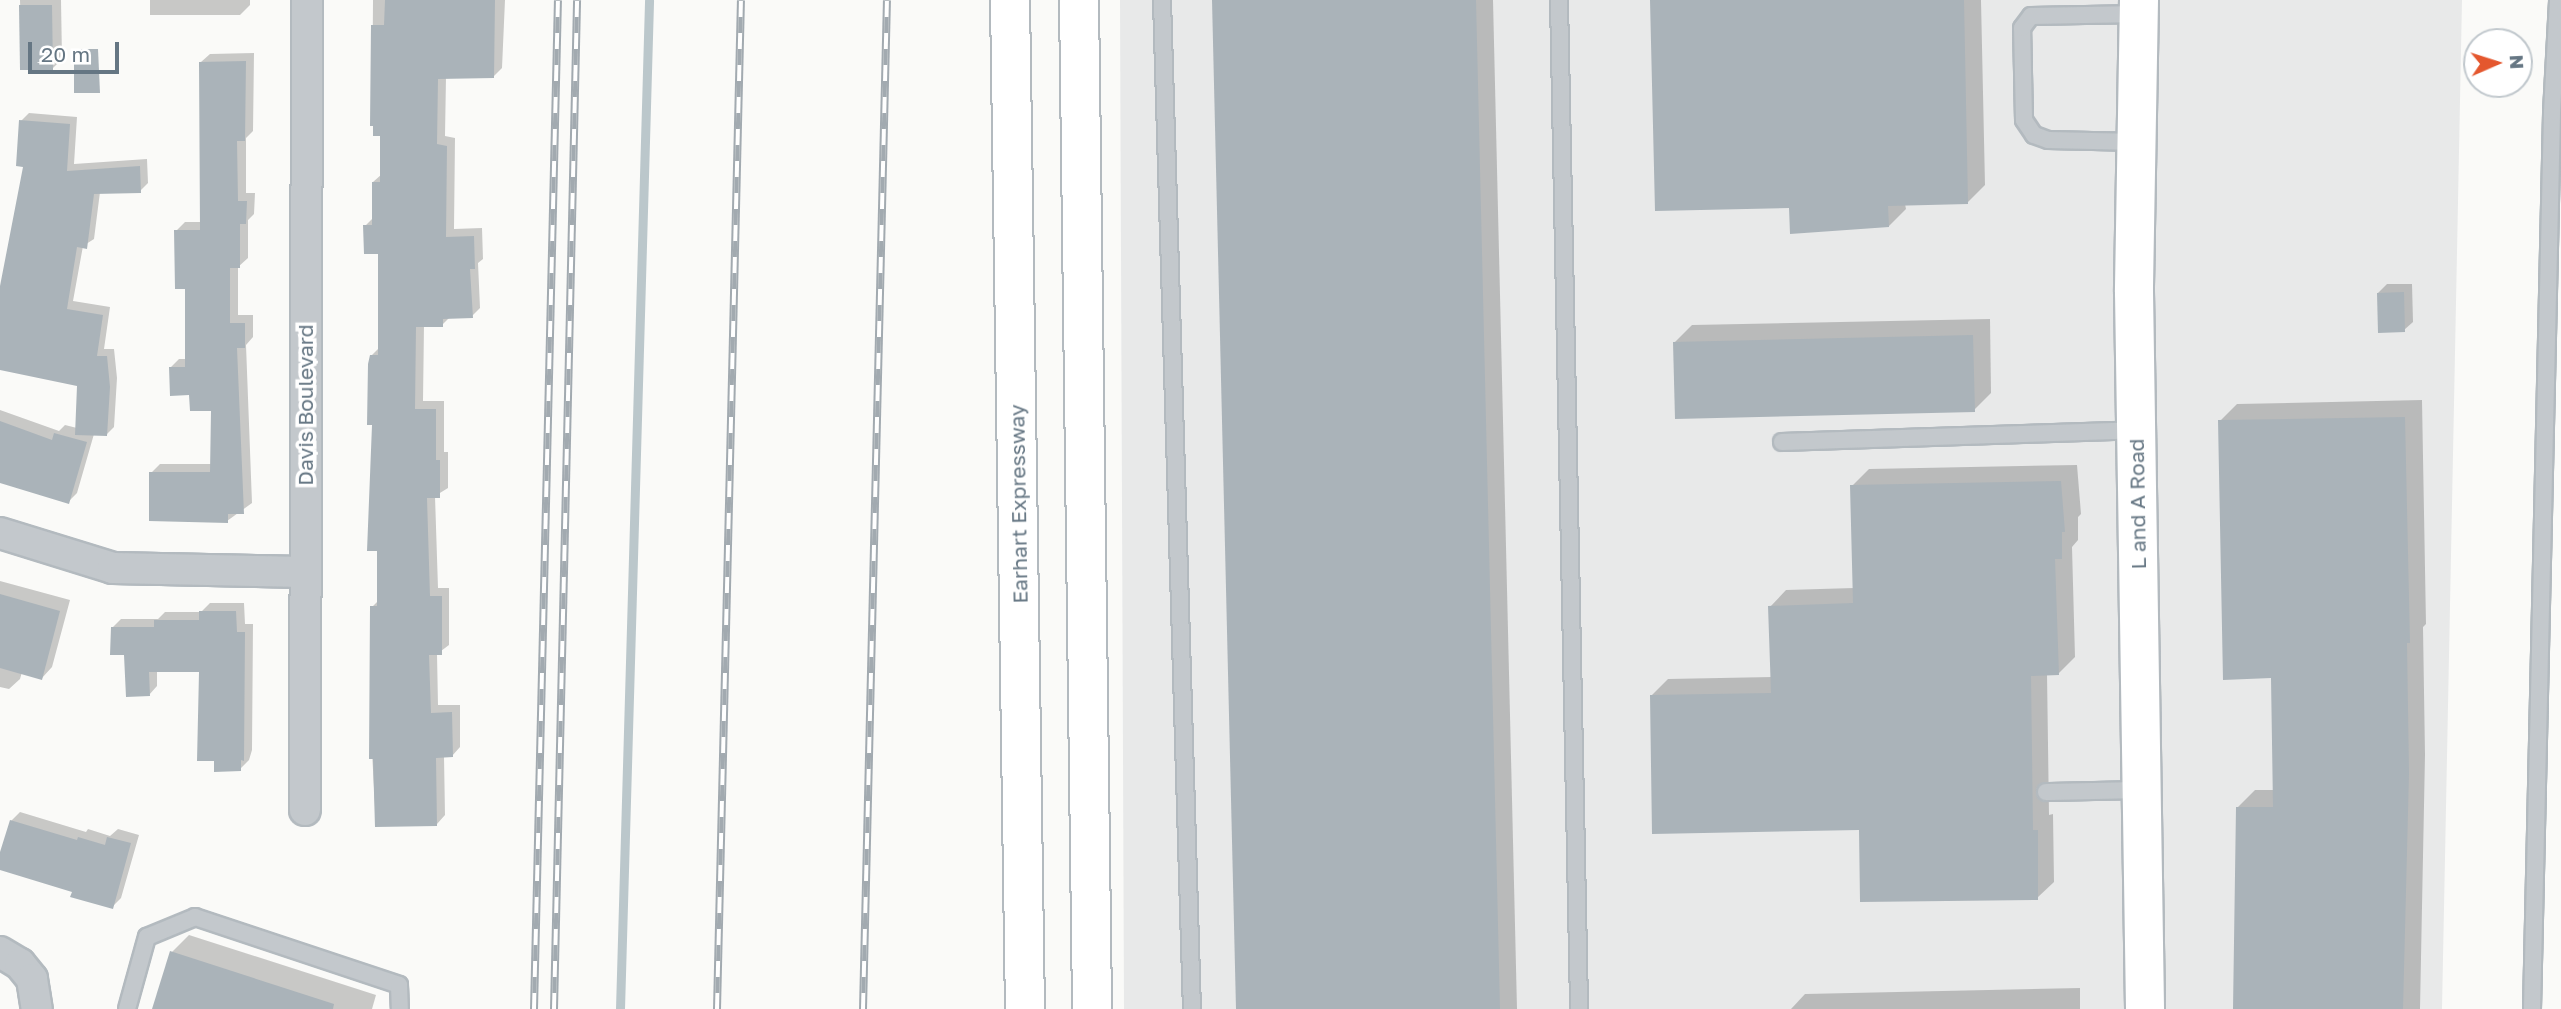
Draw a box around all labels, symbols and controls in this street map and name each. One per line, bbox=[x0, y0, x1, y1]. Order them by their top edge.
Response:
scale bar bbox=[32, 28, 122, 72]
north arrow bbox=[2463, 28, 2533, 98]
text: 20 m bbox=[41, 41, 90, 67]
text: N bbox=[2506, 54, 2529, 70]
street label: Davis Boulevard bbox=[292, 324, 318, 486]
street label: Earhart Expressway bbox=[1004, 404, 1032, 604]
street label: L and A Road bbox=[2123, 438, 2151, 570]

